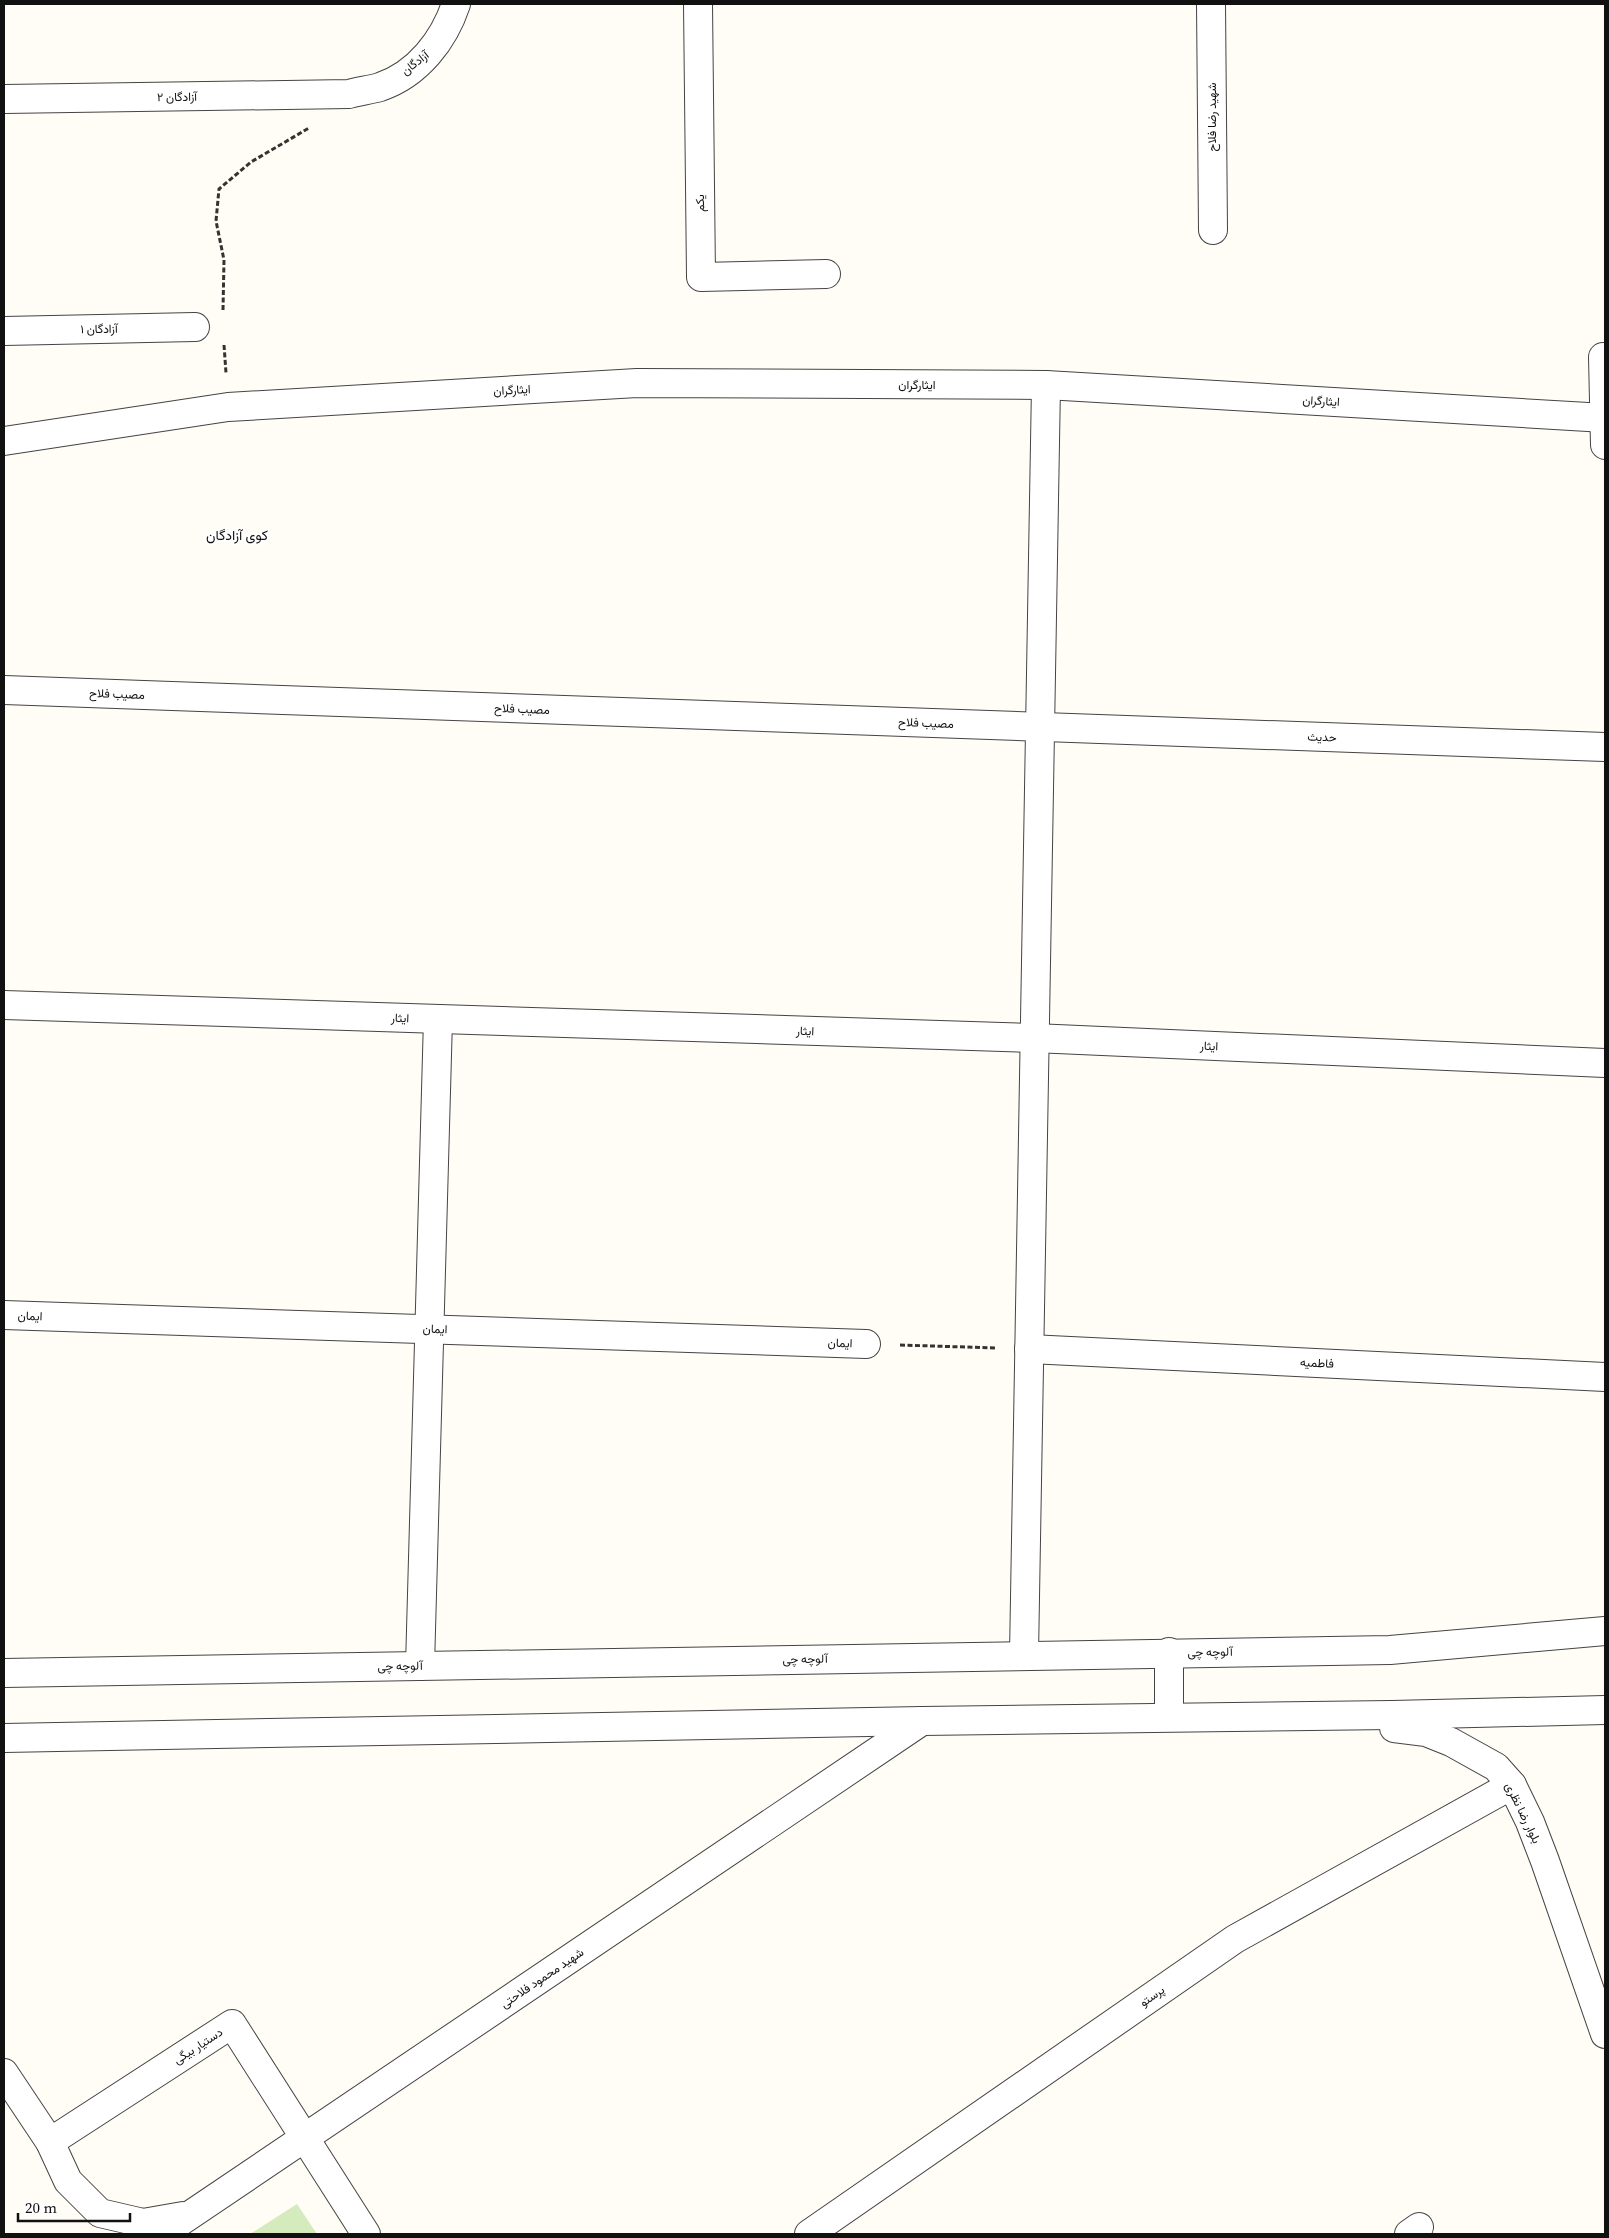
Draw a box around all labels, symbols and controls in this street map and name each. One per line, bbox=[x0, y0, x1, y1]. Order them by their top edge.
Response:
street label: آزادگان bbox=[398, 46, 433, 79]
street label: شهید رضا فلاح bbox=[1204, 83, 1221, 151]
street label: آزادگان ۲ bbox=[157, 89, 198, 105]
street label: یکم bbox=[692, 194, 708, 212]
street label: آزادگان ۱ bbox=[80, 321, 119, 337]
street label: ایثارگران bbox=[898, 377, 936, 393]
street label: ایثارگران bbox=[493, 381, 531, 399]
street label: ایثارگران bbox=[1302, 392, 1340, 410]
district label: کوی آزادگان bbox=[206, 525, 268, 545]
street label: مصیب فلاح bbox=[89, 685, 145, 704]
street label: مصیب فلاح bbox=[494, 700, 550, 719]
street label: مصیب فلاح bbox=[898, 714, 954, 733]
street label: حدیث bbox=[1307, 728, 1337, 746]
street label: ایثار bbox=[390, 1010, 409, 1026]
street label: ایثار bbox=[795, 1023, 814, 1039]
street label: ایثار bbox=[1199, 1038, 1218, 1054]
street label: ایمان bbox=[17, 1308, 43, 1324]
street label: ایمان bbox=[422, 1321, 448, 1337]
street label: ایمان bbox=[827, 1335, 853, 1351]
street label: فاطمیه bbox=[1300, 1354, 1334, 1372]
street label: آلوچه چی bbox=[1187, 1644, 1234, 1660]
street label: آلوچه چی bbox=[782, 1651, 829, 1667]
street label: آلوچه چی bbox=[377, 1658, 424, 1674]
street label: بلوار رضا نظری bbox=[1501, 1780, 1545, 1846]
street label: شهید محمود فلاحتی bbox=[497, 1944, 587, 2012]
street label: پرستو bbox=[1136, 1982, 1168, 2010]
street label: دستیار بیگی bbox=[170, 2024, 226, 2068]
scale bar bbox=[18, 2190, 130, 2222]
text: 20 m bbox=[25, 2197, 57, 2218]

